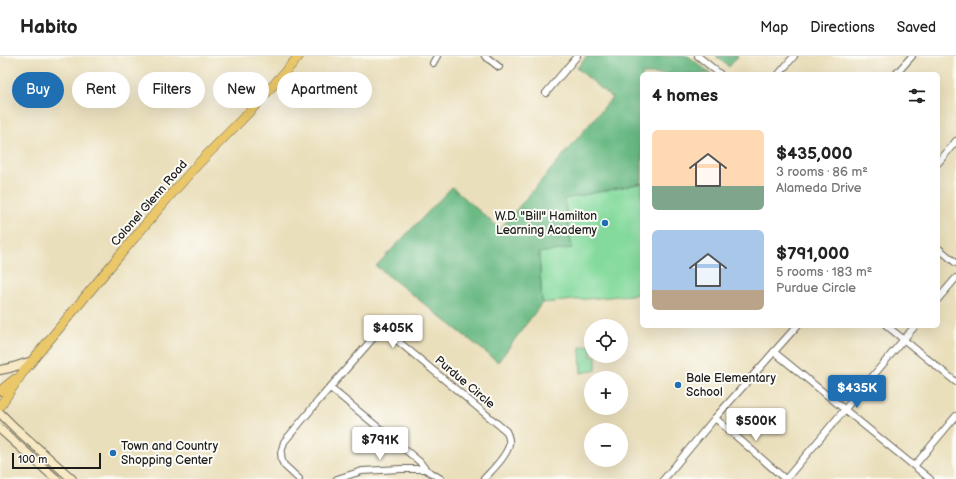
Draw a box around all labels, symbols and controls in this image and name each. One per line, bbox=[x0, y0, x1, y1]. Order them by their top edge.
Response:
text: Habito bbox=[20, 16, 78, 39]
text: Map bbox=[760, 19, 788, 36]
text: Directions bbox=[810, 19, 875, 36]
text: Saved bbox=[897, 19, 936, 36]
chip: Buy bbox=[12, 72, 64, 108]
chip: Rent bbox=[72, 72, 130, 108]
chip: Filters bbox=[138, 72, 205, 108]
chip: New bbox=[213, 72, 269, 108]
chip: Apartment bbox=[277, 72, 372, 108]
icon: filters bbox=[906, 85, 928, 107]
text: 4 homes bbox=[652, 86, 718, 106]
text: $435,000 bbox=[776, 144, 853, 164]
icon: home bbox=[684, 146, 732, 194]
street label: Colonel Glenn Road bbox=[108, 157, 191, 249]
text: 3 rooms · 86 m² bbox=[776, 164, 868, 180]
text: Alameda Drive bbox=[776, 180, 861, 196]
place label: W.D. "Bill" Hamilton Learning Academy bbox=[495, 209, 598, 238]
marker: W.D. "Bill" Hamilton Learning Academy bbox=[600, 218, 610, 228]
text: $791,000 bbox=[776, 244, 849, 264]
icon: home bbox=[684, 246, 732, 294]
text: 5 rooms · 183 m² bbox=[776, 264, 872, 280]
text: Purdue Circle bbox=[776, 280, 856, 296]
pin: $405K bbox=[365, 315, 421, 349]
map controls bbox=[584, 319, 628, 467]
button: locate bbox=[584, 319, 628, 363]
text: $405K bbox=[373, 320, 413, 336]
street label: Purdue Circle bbox=[432, 353, 498, 412]
button: + bbox=[584, 371, 628, 415]
place label: Bale Elementary School bbox=[686, 371, 776, 400]
pin: $435K bbox=[829, 375, 885, 409]
marker: Bale Elementary School bbox=[673, 380, 683, 390]
text: $435K bbox=[837, 380, 877, 396]
pin: $500K bbox=[728, 408, 784, 442]
text: $500K bbox=[735, 413, 777, 429]
button: − bbox=[584, 423, 628, 467]
pin: $791K bbox=[352, 427, 408, 461]
text: $791K bbox=[361, 432, 399, 448]
place label: Town and Country Shopping Center bbox=[121, 439, 219, 468]
marker: Town and Country Shopping Center bbox=[108, 448, 118, 458]
scale bar bbox=[12, 451, 101, 470]
text: 100 m bbox=[18, 453, 47, 466]

